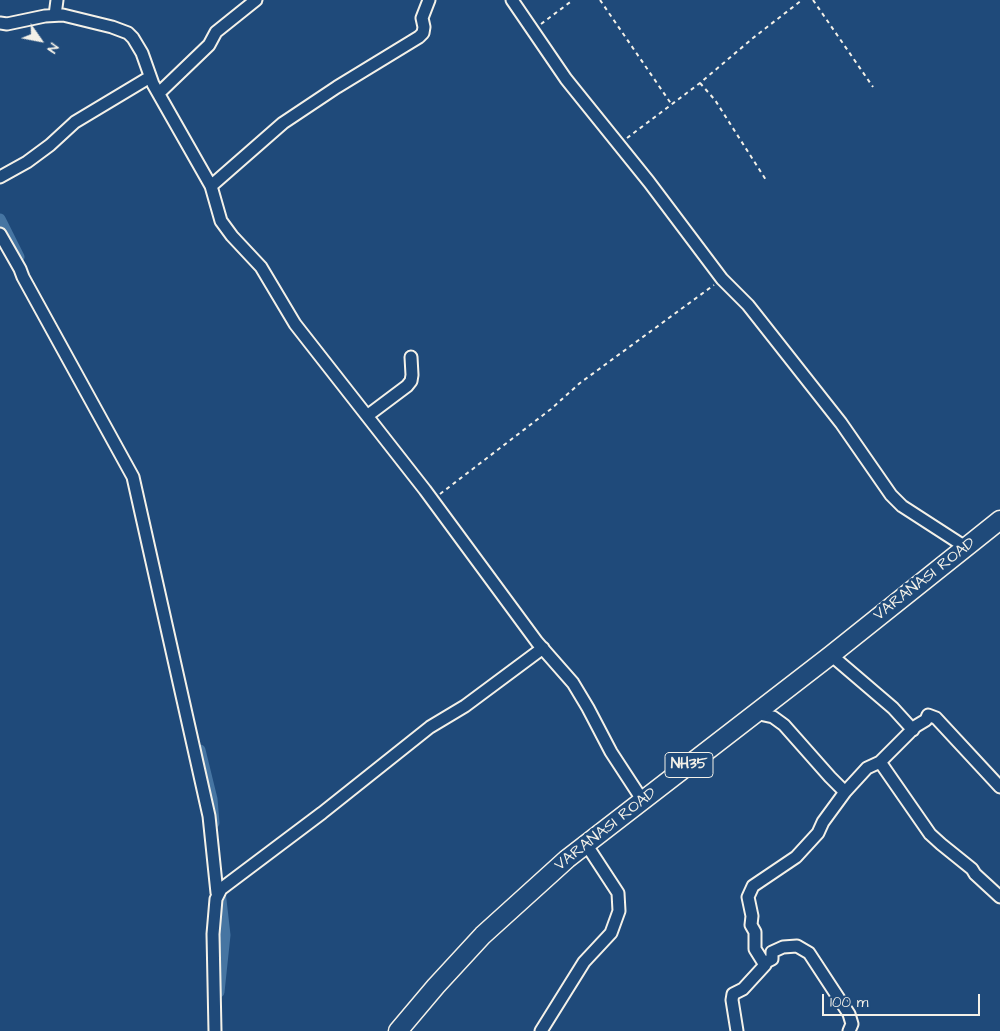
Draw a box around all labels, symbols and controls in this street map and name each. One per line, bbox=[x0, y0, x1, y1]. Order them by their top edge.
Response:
north arrow bbox=[15, 15, 65, 65]
text: N bbox=[42, 39, 63, 57]
street label: VARANASI ROAD bbox=[870, 534, 980, 626]
road number: NH35 bbox=[665, 752, 713, 778]
street label: VARANASI ROAD bbox=[551, 784, 661, 876]
scale bar bbox=[825, 984, 982, 1016]
text: 100 m bbox=[830, 992, 869, 1013]

